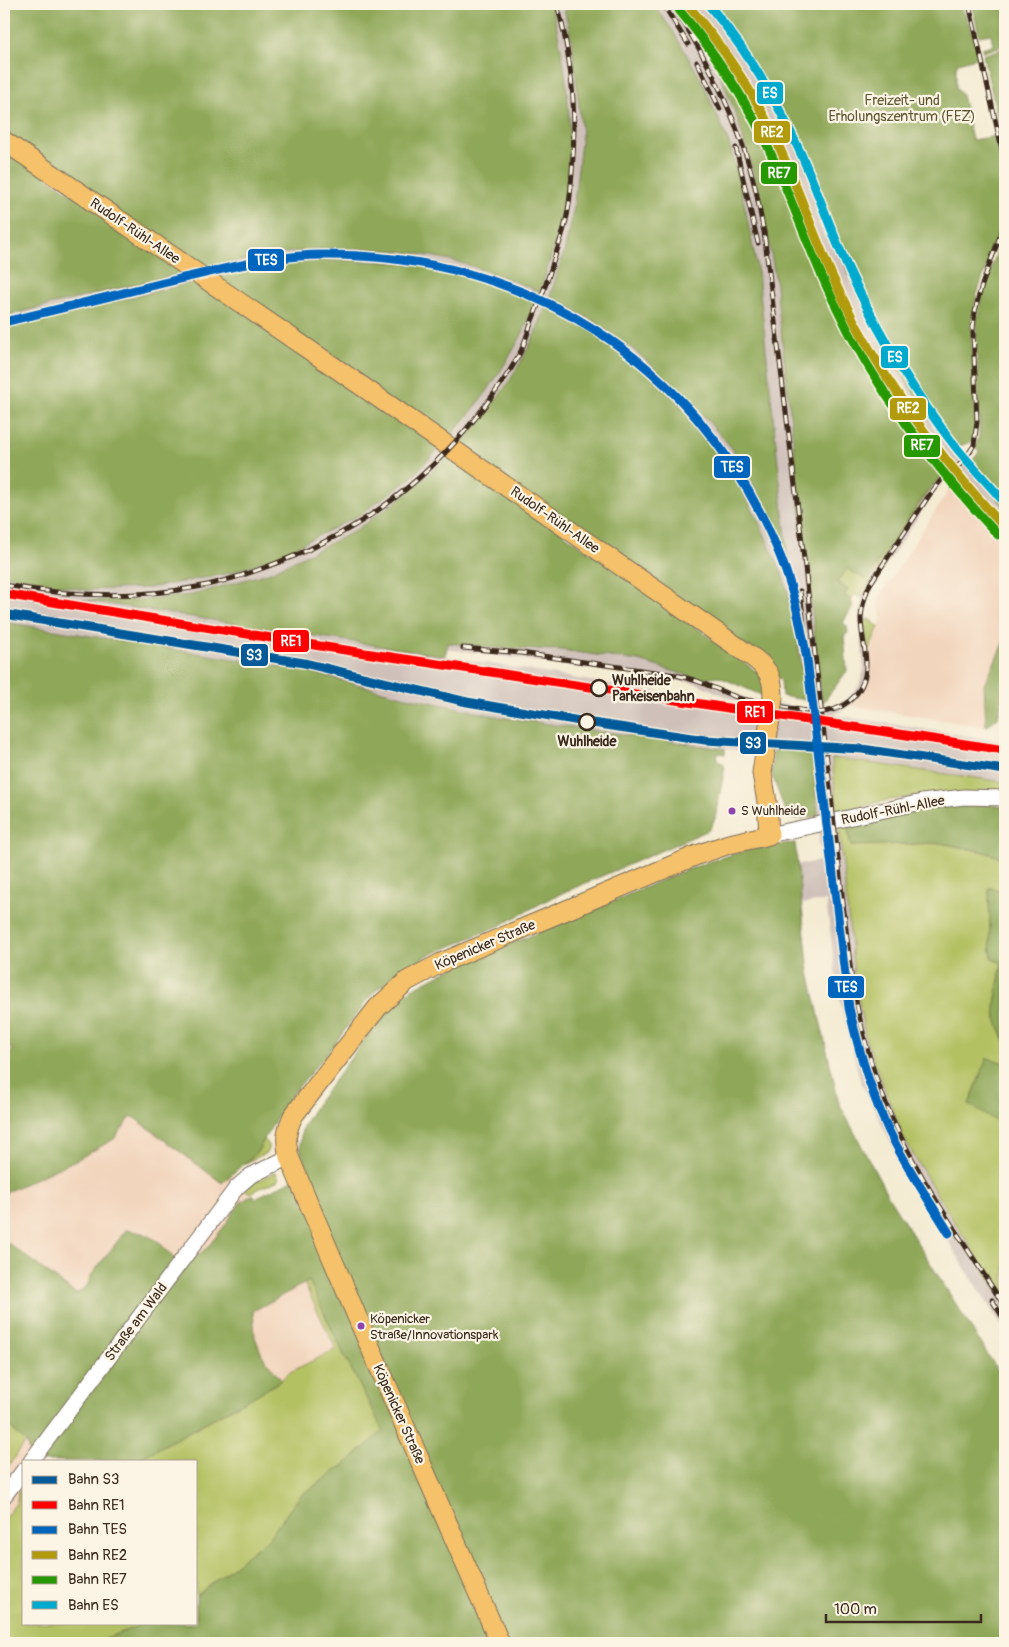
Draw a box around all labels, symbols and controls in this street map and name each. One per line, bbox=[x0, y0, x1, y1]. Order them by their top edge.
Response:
line badge: ES bbox=[756, 81, 784, 105]
text: ES bbox=[762, 85, 778, 102]
park label: Freizeit- und Erholungszentrum (FEZ) bbox=[828, 92, 976, 125]
line badge: RE2 bbox=[753, 120, 791, 144]
text: RE2 bbox=[760, 124, 784, 141]
line badge: RE7 bbox=[760, 161, 798, 185]
text: RE7 bbox=[768, 165, 791, 182]
street label: Rudolf-Rühl-Allee bbox=[87, 195, 183, 267]
line badge: TES bbox=[247, 248, 285, 272]
text: TES bbox=[253, 252, 278, 269]
line badge: ES bbox=[880, 345, 909, 369]
text: ES bbox=[887, 349, 903, 366]
line badge: RE2 bbox=[889, 397, 927, 421]
text: RE2 bbox=[896, 400, 920, 417]
line badge: RE7 bbox=[903, 434, 941, 458]
text: RE7 bbox=[911, 437, 934, 454]
line badge: TES bbox=[713, 455, 751, 479]
text: TES bbox=[719, 459, 744, 476]
street label: Rudolf-Rühl-Allee bbox=[507, 483, 603, 557]
line badge: RE1 bbox=[272, 629, 310, 653]
text: RE1 bbox=[281, 633, 301, 650]
line badge: S3 bbox=[240, 643, 269, 667]
text: S3 bbox=[246, 647, 262, 664]
place label: Wuhlheide Parkeisenbahn bbox=[612, 672, 695, 705]
marker: Wuhlheide Parkeisenbahn bbox=[590, 679, 608, 697]
line badge: RE1 bbox=[736, 700, 774, 724]
text: RE1 bbox=[745, 704, 765, 721]
marker: Wuhlheide bbox=[578, 713, 596, 731]
line badge: S3 bbox=[739, 731, 767, 755]
place label: Wuhlheide bbox=[558, 733, 617, 750]
text: S3 bbox=[745, 735, 761, 752]
street label: Rudolf-Rühl-Allee bbox=[840, 792, 946, 828]
place label: S Wuhlheide bbox=[741, 803, 807, 819]
marker: S Wuhlheide bbox=[727, 806, 737, 816]
street label: Köpenicker Straße bbox=[432, 916, 538, 974]
line badge: TES bbox=[827, 975, 865, 999]
text: TES bbox=[833, 979, 858, 996]
street label: Straße am Wald bbox=[101, 1279, 171, 1364]
place label: Köpenicker Straße/Innovationspark bbox=[370, 1311, 499, 1343]
marker: Köpenicker Straße/Innovationspark bbox=[356, 1321, 366, 1331]
street label: Köpenicker Straße bbox=[369, 1361, 429, 1467]
legend bbox=[22, 1460, 198, 1624]
text: Bahn S3 bbox=[68, 1470, 119, 1489]
text: Bahn RE1 bbox=[68, 1496, 125, 1515]
text: Bahn TES bbox=[68, 1520, 127, 1539]
text: Bahn RE2 bbox=[68, 1546, 127, 1565]
text: Bahn RE7 bbox=[68, 1570, 127, 1589]
scale bar bbox=[826, 1592, 982, 1624]
text: Bahn ES bbox=[68, 1596, 119, 1615]
text: 100 m bbox=[834, 1600, 877, 1619]

